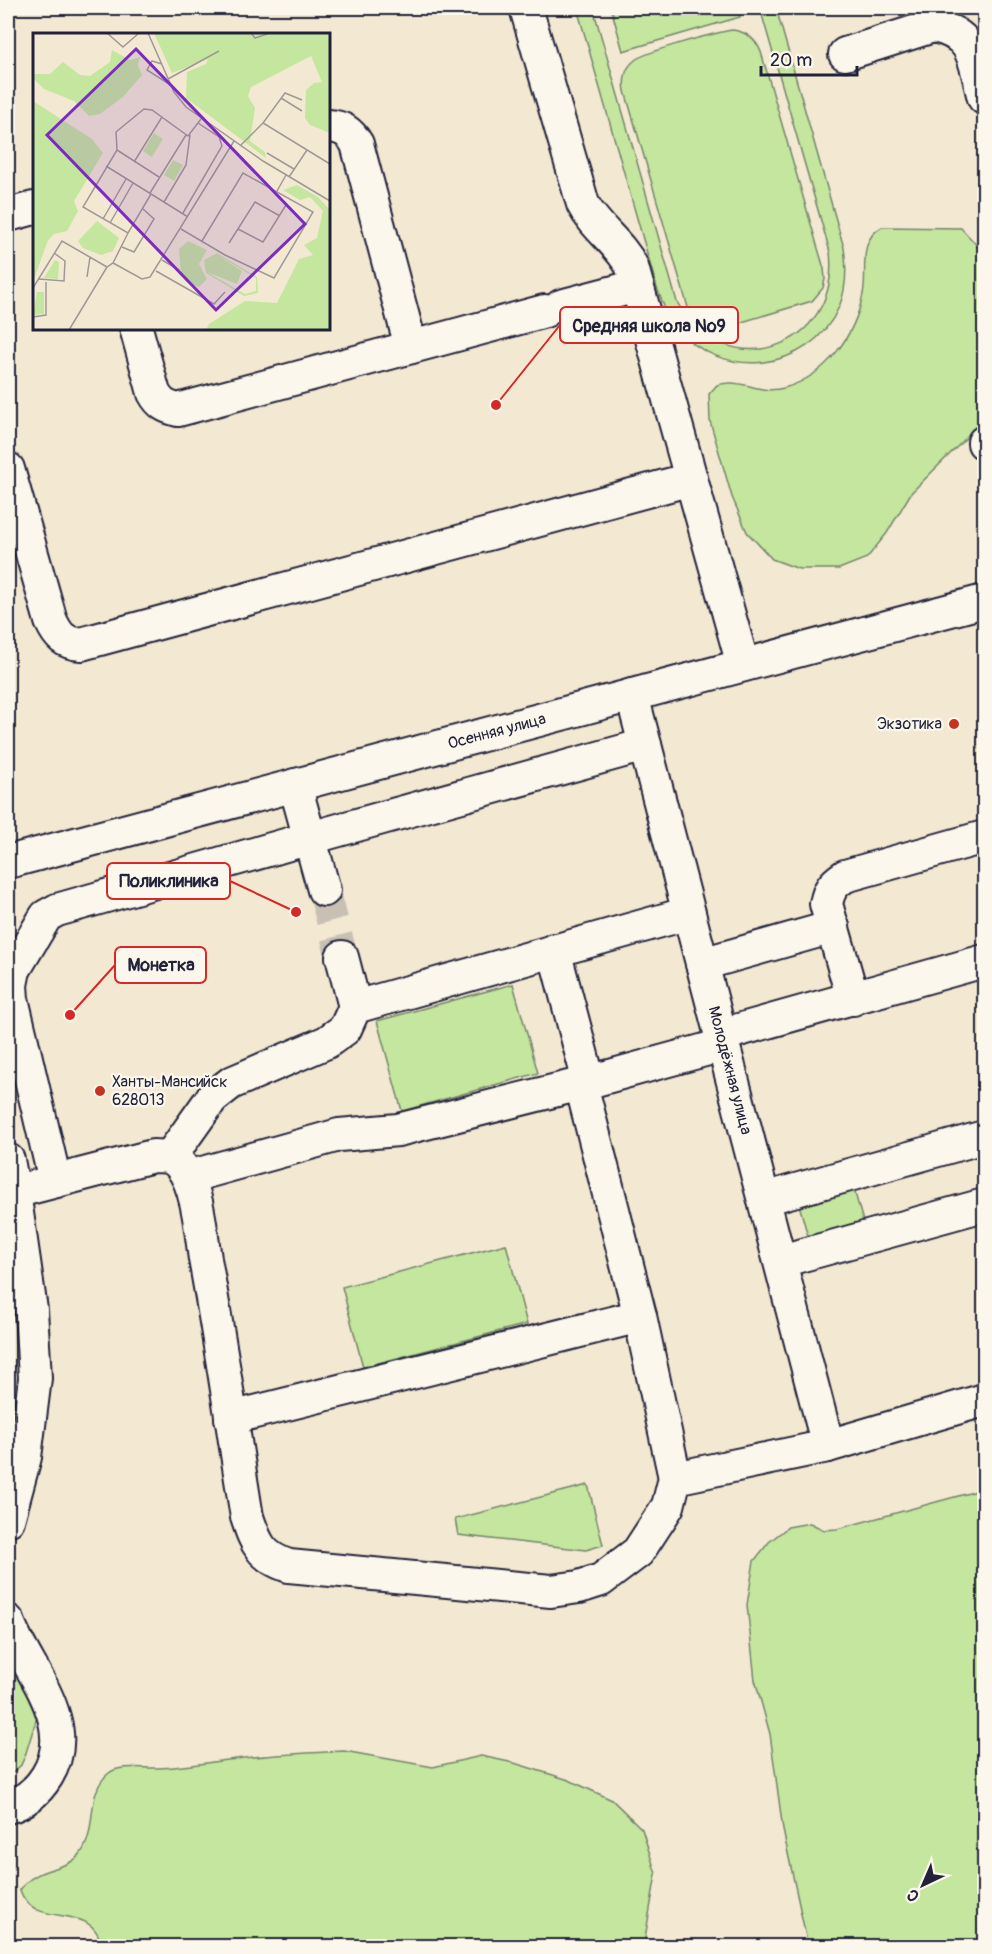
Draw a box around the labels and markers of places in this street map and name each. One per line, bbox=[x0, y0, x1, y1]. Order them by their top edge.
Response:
callout: Средняя школа №9 bbox=[560, 307, 738, 343]
place label: Экзотика bbox=[877, 714, 942, 734]
marker: Экзотика bbox=[947, 717, 961, 731]
callout: Поликлиника bbox=[107, 863, 230, 899]
callout: Монетка bbox=[115, 947, 206, 983]
place label: Ханты-Мансийск 628013 bbox=[112, 1072, 227, 1110]
marker: Ханты-Мансийск 628013 bbox=[93, 1084, 107, 1098]

